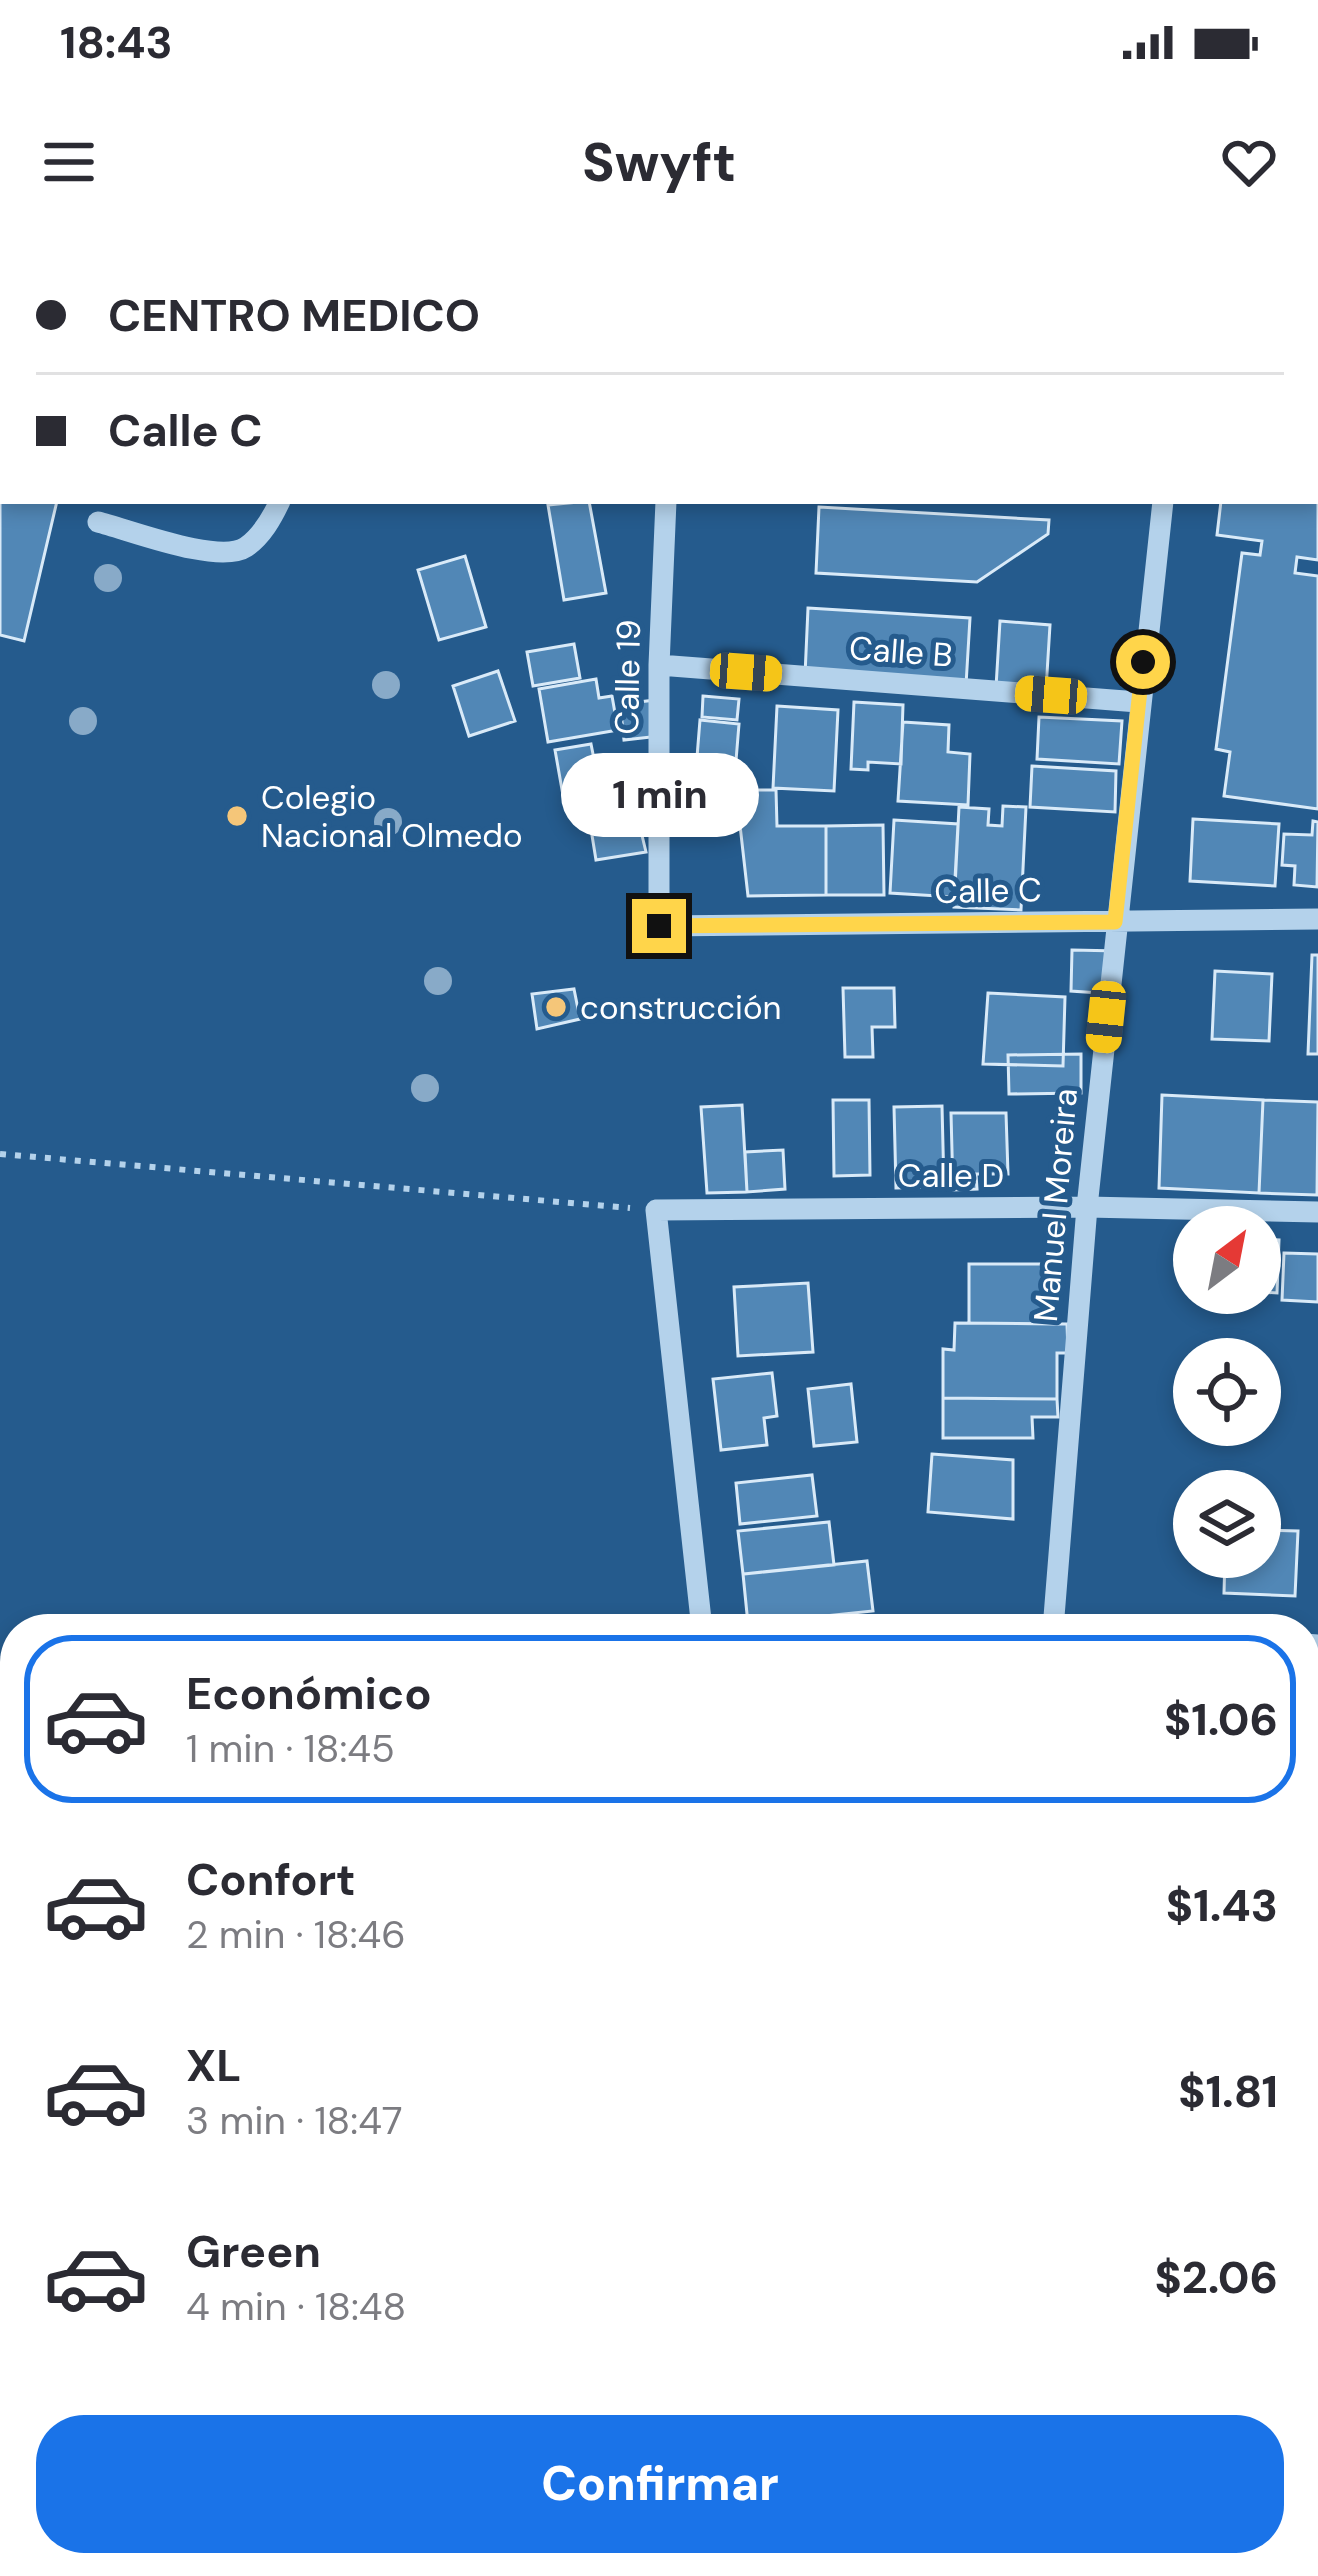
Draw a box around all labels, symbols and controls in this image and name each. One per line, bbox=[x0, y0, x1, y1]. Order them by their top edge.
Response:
text: 18:43 bbox=[60, 13, 173, 72]
text: Swyft bbox=[582, 127, 736, 198]
icon: menu bbox=[36, 129, 102, 195]
icon: heart bbox=[1216, 129, 1282, 195]
text: CENTRO MEDICO bbox=[108, 286, 480, 345]
text: Calle C bbox=[108, 401, 263, 460]
street label: Calle 19 bbox=[605, 619, 650, 735]
street label: Calle B bbox=[848, 626, 954, 677]
route start bbox=[1116, 635, 1170, 689]
car bbox=[709, 652, 783, 692]
car bbox=[1014, 675, 1088, 715]
callout: 1 min bbox=[560, 752, 758, 836]
text: 1 min bbox=[612, 769, 708, 820]
place label: Colegio Nacional Olmedo bbox=[261, 776, 522, 857]
marker: Colegio Nacional Olmedo bbox=[224, 803, 250, 829]
street label: Calle C bbox=[934, 868, 1042, 913]
route end bbox=[632, 899, 686, 953]
car bbox=[1084, 979, 1128, 1055]
place label: construcción bbox=[580, 986, 781, 1029]
marker: construcción bbox=[543, 994, 569, 1020]
street label: Manuel Moreira bbox=[1024, 1087, 1087, 1324]
street label: Calle D bbox=[898, 1154, 1004, 1197]
north arrow bbox=[1173, 1206, 1281, 1314]
map controls bbox=[1173, 1206, 1281, 1578]
button: locate bbox=[1173, 1338, 1281, 1446]
button: layers bbox=[1173, 1470, 1281, 1578]
text: Económico bbox=[186, 1664, 432, 1723]
icon: car bbox=[42, 1665, 150, 1773]
text: $1.06 bbox=[1164, 1690, 1278, 1749]
text: 1 min · 18:45 bbox=[186, 1723, 395, 1774]
text: Confort bbox=[186, 1850, 356, 1909]
icon: car bbox=[42, 1851, 150, 1959]
text: $1.43 bbox=[1166, 1876, 1278, 1935]
text: 2 min · 18:46 bbox=[186, 1909, 406, 1960]
text: XL bbox=[186, 2036, 241, 2095]
icon: car bbox=[42, 2037, 150, 2145]
text: $1.81 bbox=[1178, 2062, 1278, 2121]
text: 3 min · 18:47 bbox=[186, 2095, 403, 2146]
text: Green bbox=[186, 2222, 321, 2281]
icon: car bbox=[42, 2223, 150, 2331]
text: $2.06 bbox=[1155, 2248, 1278, 2307]
text: 4 min · 18:48 bbox=[186, 2281, 406, 2332]
button: Confirmar bbox=[36, 2415, 1284, 2553]

